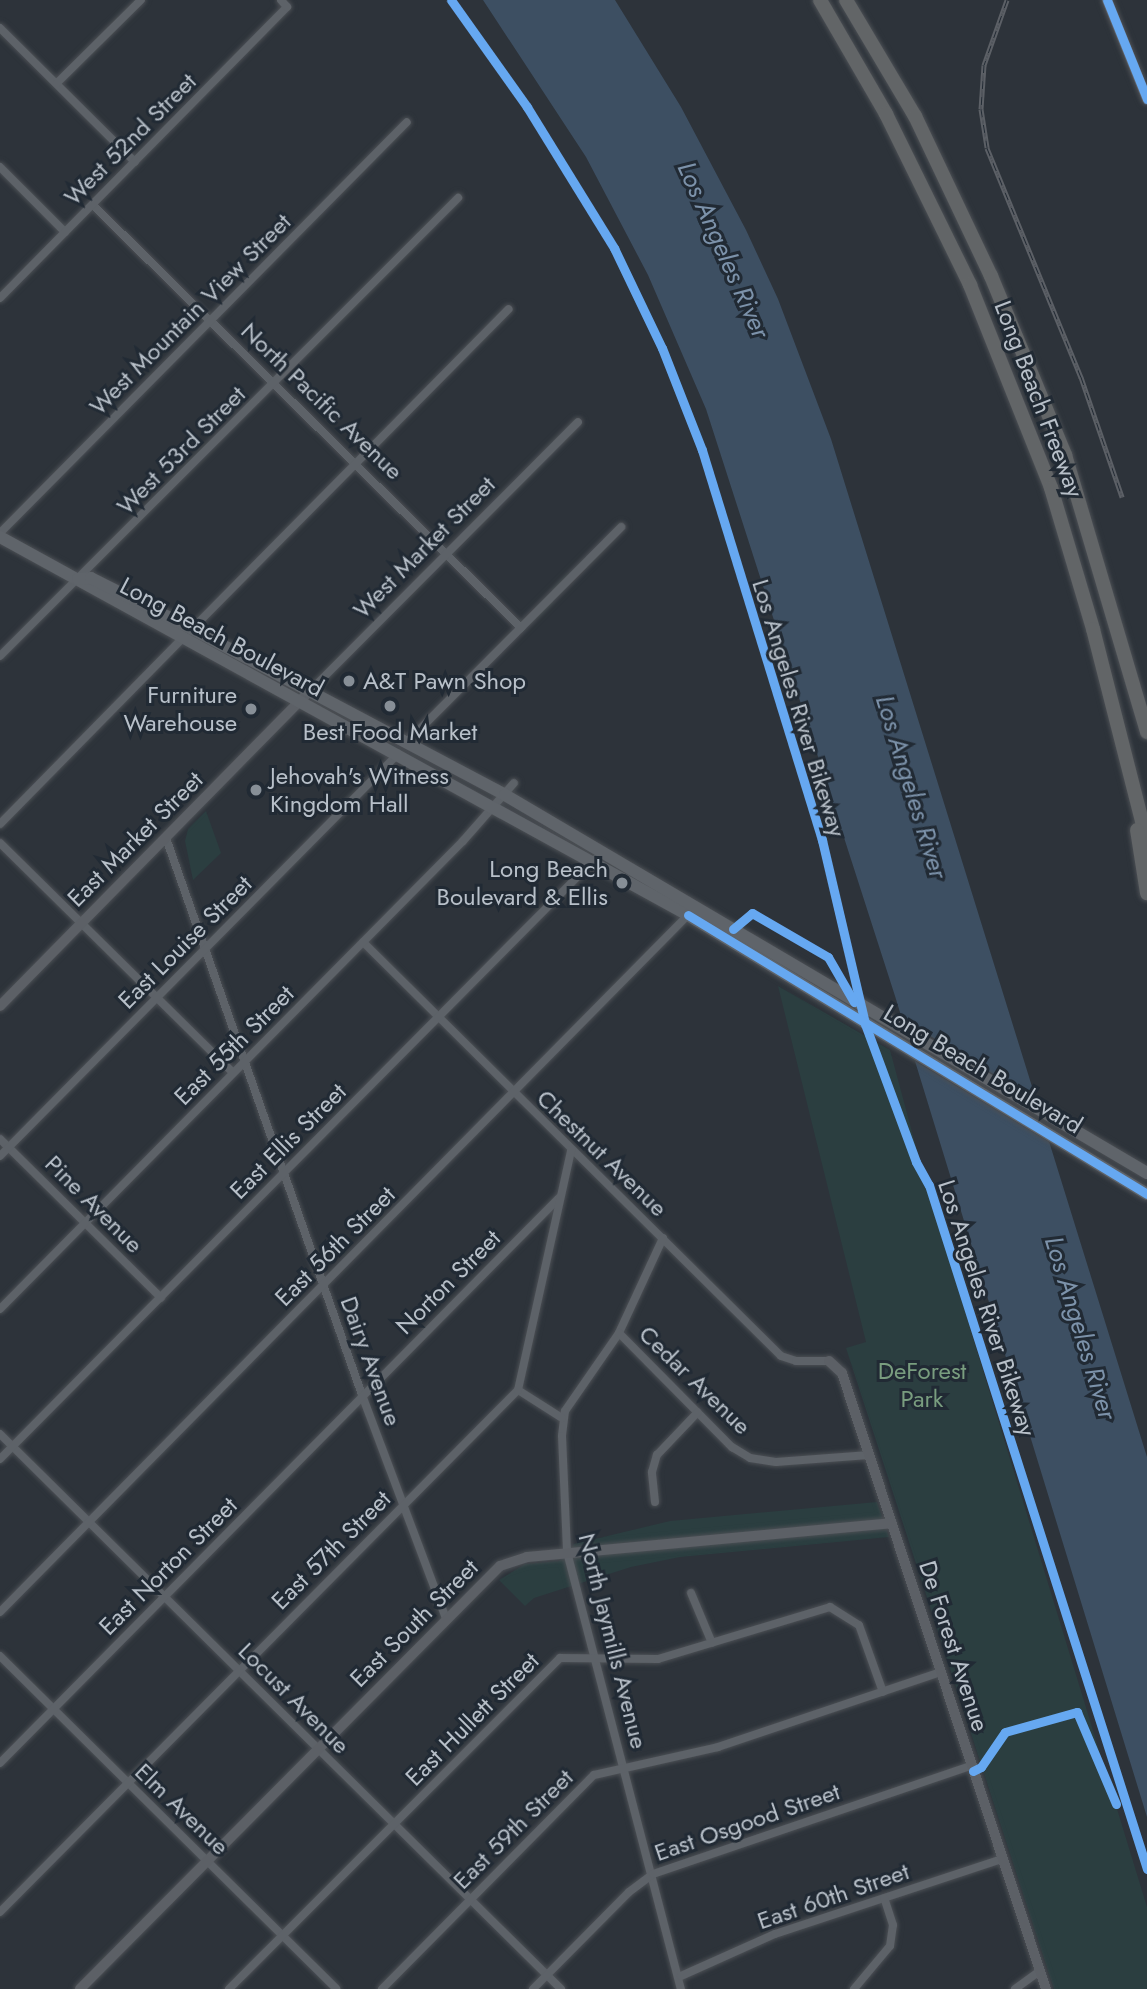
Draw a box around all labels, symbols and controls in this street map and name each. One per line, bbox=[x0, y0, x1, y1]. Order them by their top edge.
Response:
street label: West 52nd Street bbox=[58, 67, 202, 211]
water label: Los Angeles River bbox=[670, 157, 776, 343]
street label: West Mountain View Street bbox=[83, 207, 297, 421]
street label: Long Beach Freeway bbox=[988, 297, 1090, 501]
street label: North Pacific Avenue bbox=[235, 316, 409, 486]
street label: West 53rd Street bbox=[111, 380, 251, 520]
street label: West Market Street bbox=[347, 470, 501, 624]
street label: Long Beach Boulevard bbox=[115, 571, 329, 703]
street label: Los Angeles River Bikeway bbox=[746, 576, 852, 840]
place label: A&T Pawn Shop bbox=[363, 667, 526, 695]
marker: A&T Pawn Shop bbox=[341, 673, 357, 689]
place label: Furniture Warehouse bbox=[124, 681, 237, 737]
water label: Los Angeles River bbox=[868, 691, 954, 883]
marker: Best Food Market bbox=[382, 698, 398, 714]
marker: Furniture Warehouse bbox=[243, 701, 259, 717]
place label: Best Food Market bbox=[303, 718, 477, 746]
place label: Jehovah's Witness Kingdom Hall bbox=[270, 762, 449, 818]
street label: East Market Street bbox=[61, 765, 209, 913]
marker: Jehovah's Witness Kingdom Hall bbox=[248, 782, 264, 798]
place label: Long Beach Boulevard & Ellis bbox=[437, 855, 608, 911]
street label: East Louise Street bbox=[112, 869, 258, 1015]
marker: Long Beach Boulevard & Ellis bbox=[614, 875, 630, 891]
street label: East 55th Street bbox=[168, 979, 300, 1111]
street label: Long Beach Boulevard bbox=[878, 998, 1088, 1140]
street label: East Ellis Street bbox=[224, 1077, 352, 1205]
street label: Chestnut Avenue bbox=[531, 1084, 673, 1222]
street label: Pine Avenue bbox=[39, 1149, 149, 1259]
street label: Los Angeles River Bikeway bbox=[932, 1176, 1042, 1440]
street label: East 56th Street bbox=[269, 1180, 401, 1312]
street label: Norton Street bbox=[390, 1224, 506, 1340]
water label: Los Angeles River bbox=[1037, 1232, 1123, 1424]
street label: Dairy Avenue bbox=[334, 1292, 408, 1430]
street label: Cedar Avenue bbox=[633, 1320, 757, 1440]
park label: DeForest Park bbox=[878, 1357, 966, 1413]
street label: East 57th Street bbox=[266, 1485, 396, 1615]
street label: East Norton Street bbox=[93, 1491, 243, 1641]
street label: North Jaymills Avenue bbox=[572, 1530, 654, 1752]
street label: East South Street bbox=[344, 1553, 484, 1693]
street label: De Forest Avenue bbox=[913, 1557, 995, 1735]
street label: Locust Avenue bbox=[232, 1636, 356, 1760]
street label: East Hullett Street bbox=[399, 1646, 545, 1792]
street label: Elm Avenue bbox=[129, 1757, 235, 1861]
street label: East 59th Street bbox=[447, 1763, 579, 1895]
street label: East Osgood Street bbox=[651, 1777, 843, 1867]
street label: East 60th Street bbox=[753, 1857, 913, 1935]

